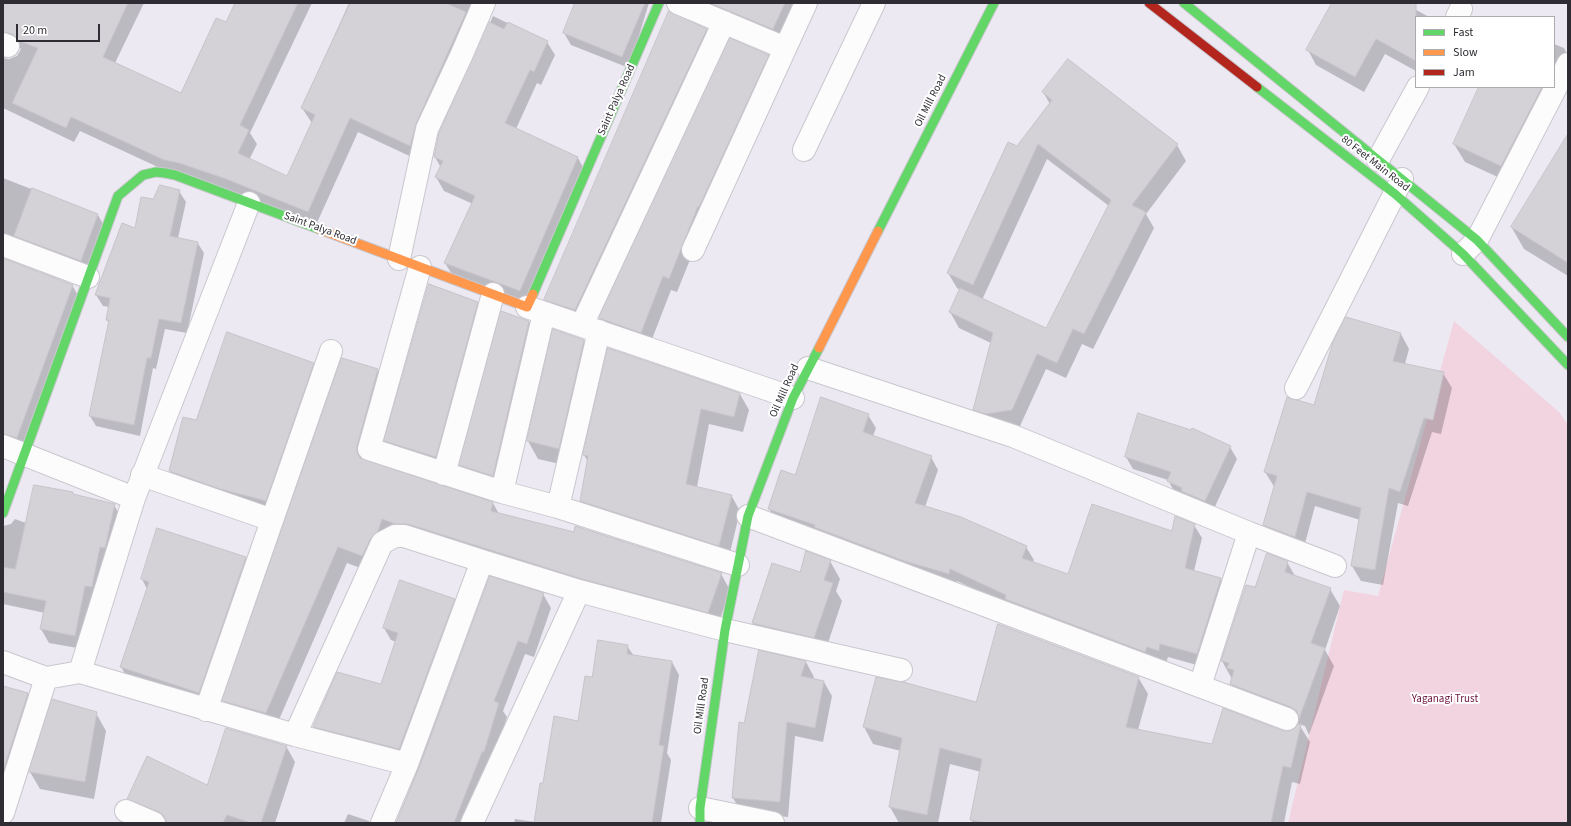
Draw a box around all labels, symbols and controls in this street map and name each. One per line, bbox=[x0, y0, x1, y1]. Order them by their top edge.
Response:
scale bar bbox=[18, 16, 102, 42]
legend bbox=[1415, 16, 1555, 88]
text: 20 m bbox=[23, 22, 47, 39]
text: Fast bbox=[1453, 24, 1473, 41]
text: Slow bbox=[1453, 44, 1478, 61]
street label: Saint Palya Road bbox=[595, 62, 639, 138]
text: Jam bbox=[1453, 64, 1475, 81]
street label: Oil Mill Road bbox=[912, 73, 950, 129]
street label: 80 Feet Main Road bbox=[1338, 133, 1412, 195]
street label: Saint Palya Road bbox=[282, 210, 358, 248]
street label: Oil Mill Road bbox=[767, 362, 803, 420]
street label: Oil Mill Road bbox=[691, 677, 713, 735]
park label: Yaganagi Trust bbox=[1412, 693, 1478, 707]

